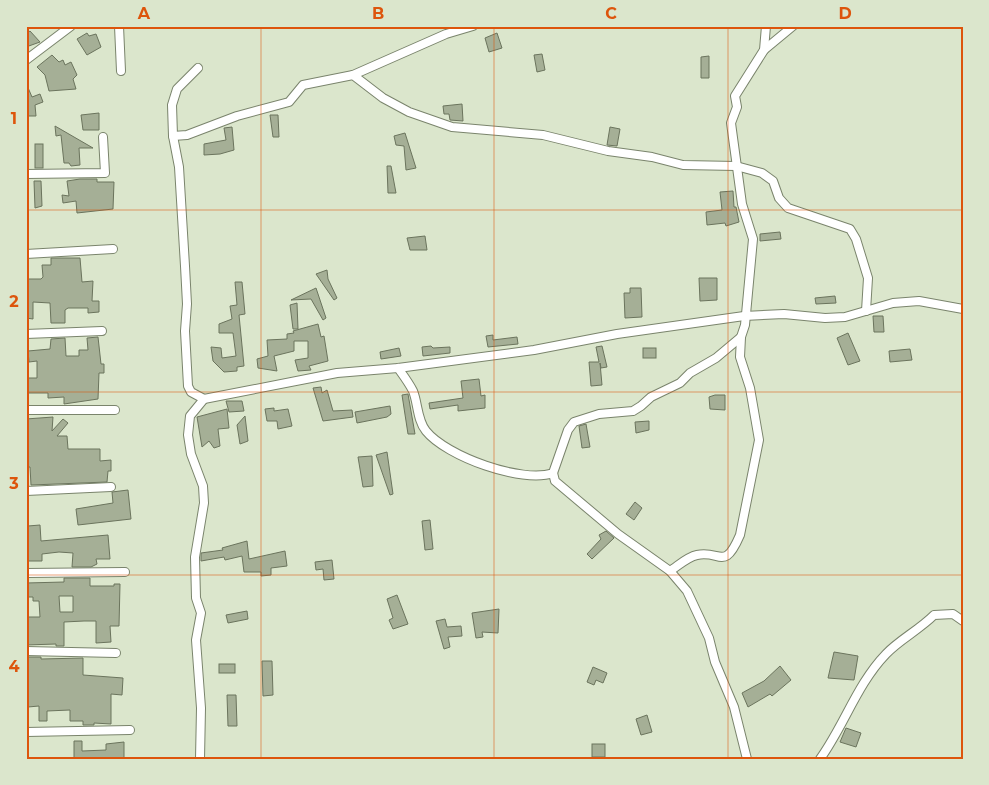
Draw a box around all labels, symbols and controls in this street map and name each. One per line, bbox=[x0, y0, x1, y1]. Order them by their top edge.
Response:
text: A bbox=[137, 4, 151, 23]
text: B bbox=[372, 4, 384, 23]
text: C bbox=[605, 4, 617, 23]
text: D bbox=[838, 4, 852, 23]
text: 1 bbox=[11, 109, 17, 128]
text: 2 bbox=[9, 292, 19, 311]
text: 3 bbox=[8, 474, 19, 493]
text: 4 bbox=[8, 657, 20, 676]

